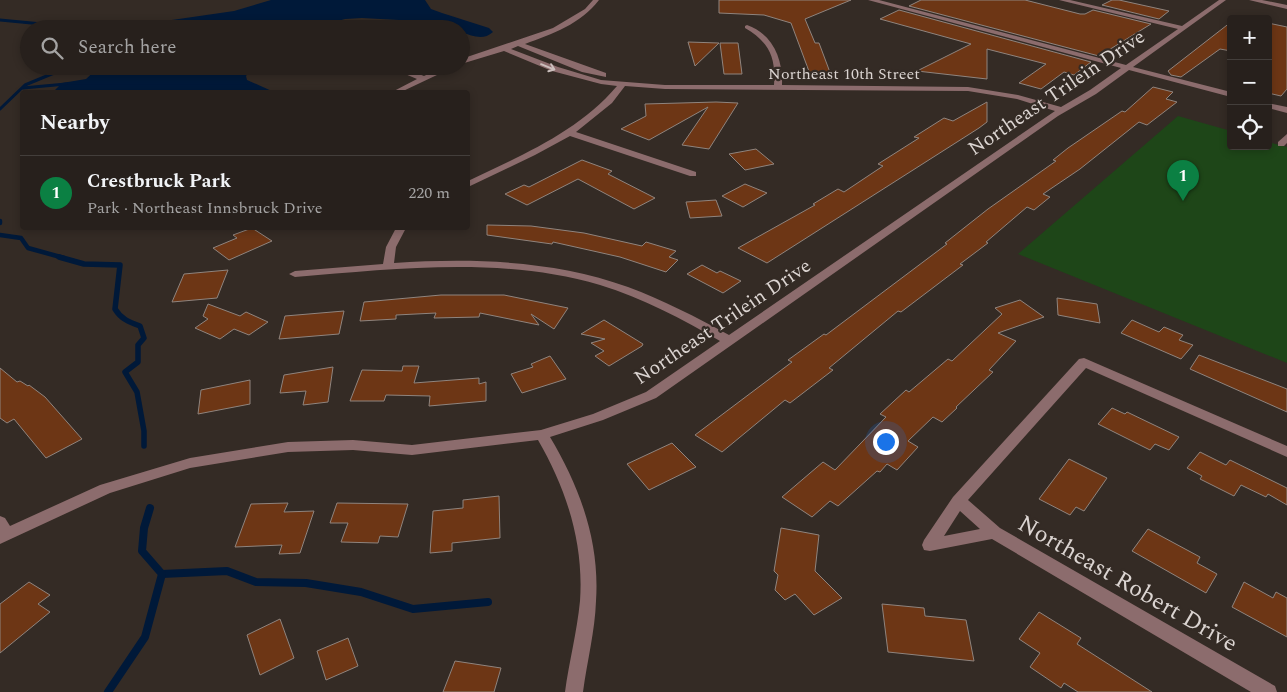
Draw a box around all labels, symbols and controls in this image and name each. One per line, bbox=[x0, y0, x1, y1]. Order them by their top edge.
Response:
map controls bbox=[1227, 15, 1272, 150]
button: + bbox=[1227, 15, 1272, 60]
search box bbox=[20, 20, 470, 75]
street label: Northeast Trilein Drive bbox=[962, 22, 1151, 163]
text: Search here bbox=[78, 33, 177, 62]
icon: search bbox=[38, 34, 66, 62]
button: − bbox=[1227, 60, 1272, 105]
one-way arrow bbox=[540, 62, 555, 72]
street label: Northeast 10th Street bbox=[768, 62, 920, 86]
button: locate bbox=[1227, 105, 1272, 150]
text: Nearby bbox=[40, 107, 110, 139]
pin: 1 bbox=[1167, 160, 1199, 201]
text: Crestbruck Park bbox=[87, 167, 231, 196]
text: 1 bbox=[52, 181, 60, 205]
text: 220 m bbox=[408, 181, 450, 205]
text: Park · Northeast Innsbruck Drive bbox=[87, 196, 323, 220]
street label: Northeast Trilein Drive bbox=[628, 251, 817, 392]
your location bbox=[873, 429, 899, 455]
street label: Northeast Robert Drive bbox=[1011, 506, 1244, 662]

